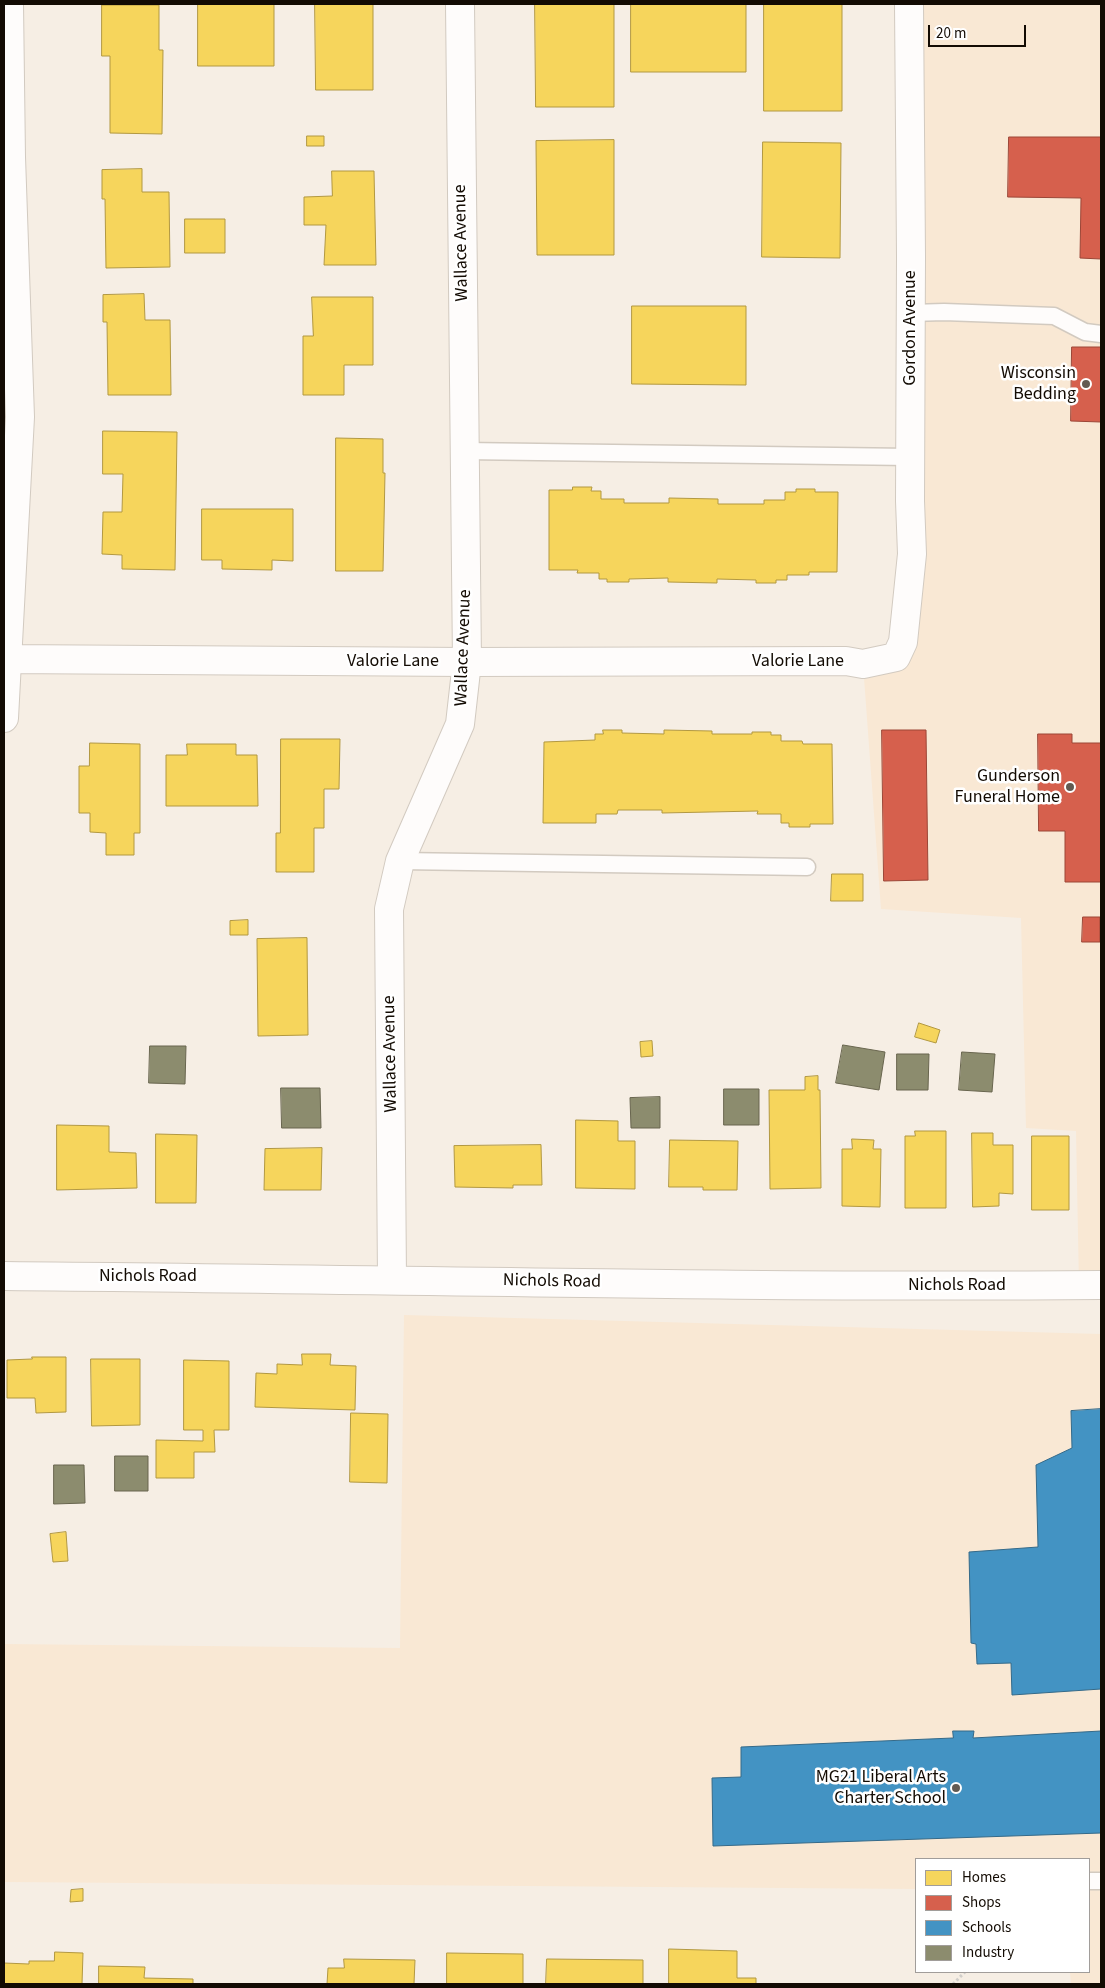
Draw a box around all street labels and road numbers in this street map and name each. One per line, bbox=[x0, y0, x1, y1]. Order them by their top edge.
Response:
street label: Wallace Avenue bbox=[450, 184, 474, 302]
street label: Gordon Avenue bbox=[900, 270, 922, 386]
street label: Wallace Avenue bbox=[451, 589, 477, 707]
street label: Valorie Lane bbox=[347, 651, 439, 673]
street label: Valorie Lane bbox=[752, 651, 844, 673]
street label: Wallace Avenue bbox=[379, 995, 403, 1113]
street label: Nichols Road bbox=[99, 1266, 197, 1288]
street label: Nichols Road bbox=[503, 1270, 601, 1294]
street label: Nichols Road bbox=[908, 1275, 1006, 1297]

